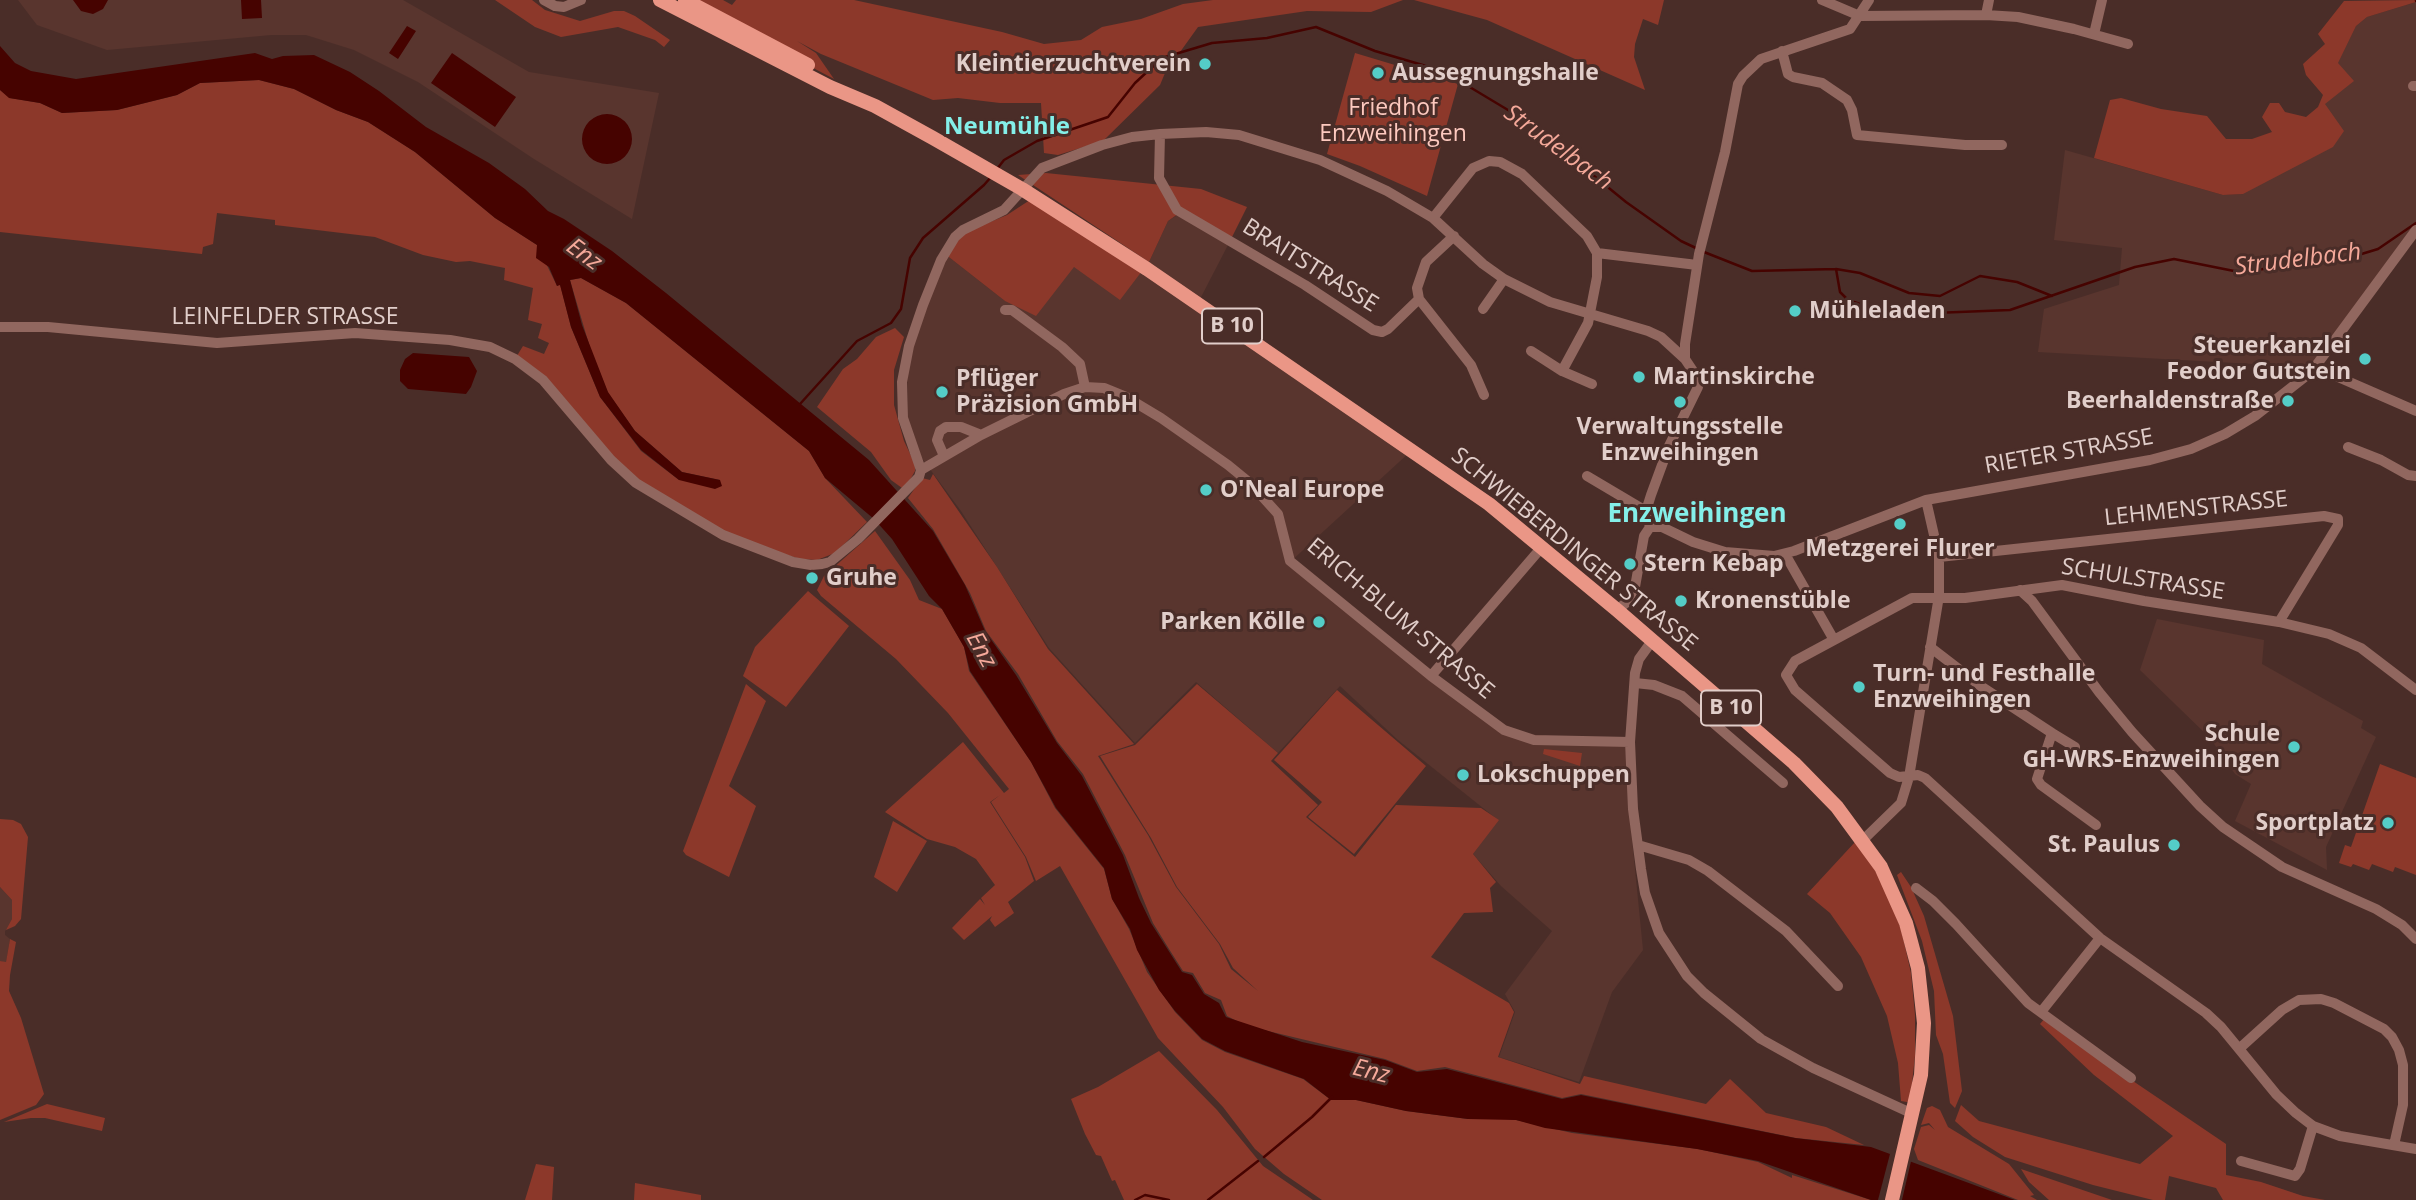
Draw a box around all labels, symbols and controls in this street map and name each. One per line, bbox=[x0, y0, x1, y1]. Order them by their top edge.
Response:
place label: Kleintierzuchtverein bbox=[956, 50, 1191, 78]
marker: Kleintierzuchtverein bbox=[1197, 56, 1213, 72]
place label: Aussegnungshalle bbox=[1392, 59, 1599, 87]
marker: Aussegnungshalle bbox=[1370, 65, 1386, 81]
park label: Friedhof Enzweihingen bbox=[1319, 94, 1467, 148]
water label: Strudelbach bbox=[1498, 99, 1618, 197]
district label: Neumühle bbox=[944, 113, 1070, 141]
street label: BRAITSTRASSE bbox=[1237, 213, 1383, 319]
water label: Enz bbox=[561, 233, 607, 277]
water label: Strudelbach bbox=[2233, 238, 2363, 282]
place label: Mühleladen bbox=[1809, 297, 1946, 325]
street label: LEINFELDER STRASSE bbox=[172, 303, 398, 331]
marker: Mühleladen bbox=[1787, 303, 1803, 319]
road number: B 10 bbox=[1202, 308, 1262, 344]
place label: Steuerkanzlei Feodor Gutstein bbox=[2166, 332, 2351, 386]
marker: Steuerkanzlei Feodor Gutstein bbox=[2357, 351, 2373, 367]
place label: Martinskirche bbox=[1653, 363, 1815, 391]
place label: Pflüger Präzision GmbH bbox=[956, 365, 1138, 419]
marker: Martinskirche bbox=[1631, 369, 1647, 385]
marker: Pflüger Präzision GmbH bbox=[934, 384, 950, 400]
place label: Beerhaldenstraße bbox=[2066, 387, 2274, 415]
marker: Beerhaldenstraße bbox=[2280, 393, 2296, 409]
marker: Verwaltungsstelle Enzweihingen bbox=[1672, 394, 1688, 410]
place label: Verwaltungsstelle Enzweihingen bbox=[1577, 413, 1783, 467]
street label: RIETER STRASSE bbox=[1982, 424, 2156, 480]
street label: SCHWIEBERDINGER STRASSE bbox=[1445, 442, 1703, 658]
place label: O'Neal Europe bbox=[1220, 476, 1384, 504]
marker: O'Neal Europe bbox=[1198, 482, 1214, 498]
street label: LEHMENSTRASSE bbox=[2103, 486, 2289, 532]
district label: Enzweihingen bbox=[1607, 499, 1787, 531]
marker: Metzgerei Flurer bbox=[1892, 516, 1908, 532]
street label: ERICH-BLUM-STRASSE bbox=[1301, 533, 1499, 705]
place label: Metzgerei Flurer bbox=[1805, 535, 1995, 563]
place label: Stern Kebap bbox=[1644, 550, 1784, 578]
street label: SCHULSTRASSE bbox=[2059, 553, 2227, 607]
marker: Stern Kebap bbox=[1622, 556, 1638, 572]
place label: Gruhe bbox=[826, 564, 897, 592]
marker: Gruhe bbox=[804, 570, 820, 586]
place label: Kronenstüble bbox=[1695, 587, 1850, 615]
marker: Kronenstüble bbox=[1673, 593, 1689, 609]
place label: Parken Kölle bbox=[1160, 608, 1305, 636]
marker: Parken Kölle bbox=[1311, 614, 1327, 630]
water label: Enz bbox=[959, 627, 1003, 673]
place label: Turn- und Festhalle Enzweihingen bbox=[1873, 660, 2095, 714]
marker: Turn- und Festhalle Enzweihingen bbox=[1851, 679, 1867, 695]
road number: B 10 bbox=[1701, 690, 1761, 726]
place label: Schule GH-WRS-Enzweihingen bbox=[2022, 720, 2280, 774]
marker: Schule GH-WRS-Enzweihingen bbox=[2286, 739, 2302, 755]
place label: Lokschuppen bbox=[1477, 761, 1630, 789]
marker: Lokschuppen bbox=[1455, 767, 1471, 783]
place label: Sportplatz bbox=[2255, 809, 2374, 837]
marker: Sportplatz bbox=[2380, 815, 2396, 831]
place label: St. Paulus bbox=[2048, 831, 2160, 859]
marker: St. Paulus bbox=[2166, 837, 2182, 853]
water label: Enz bbox=[1350, 1054, 1392, 1090]

